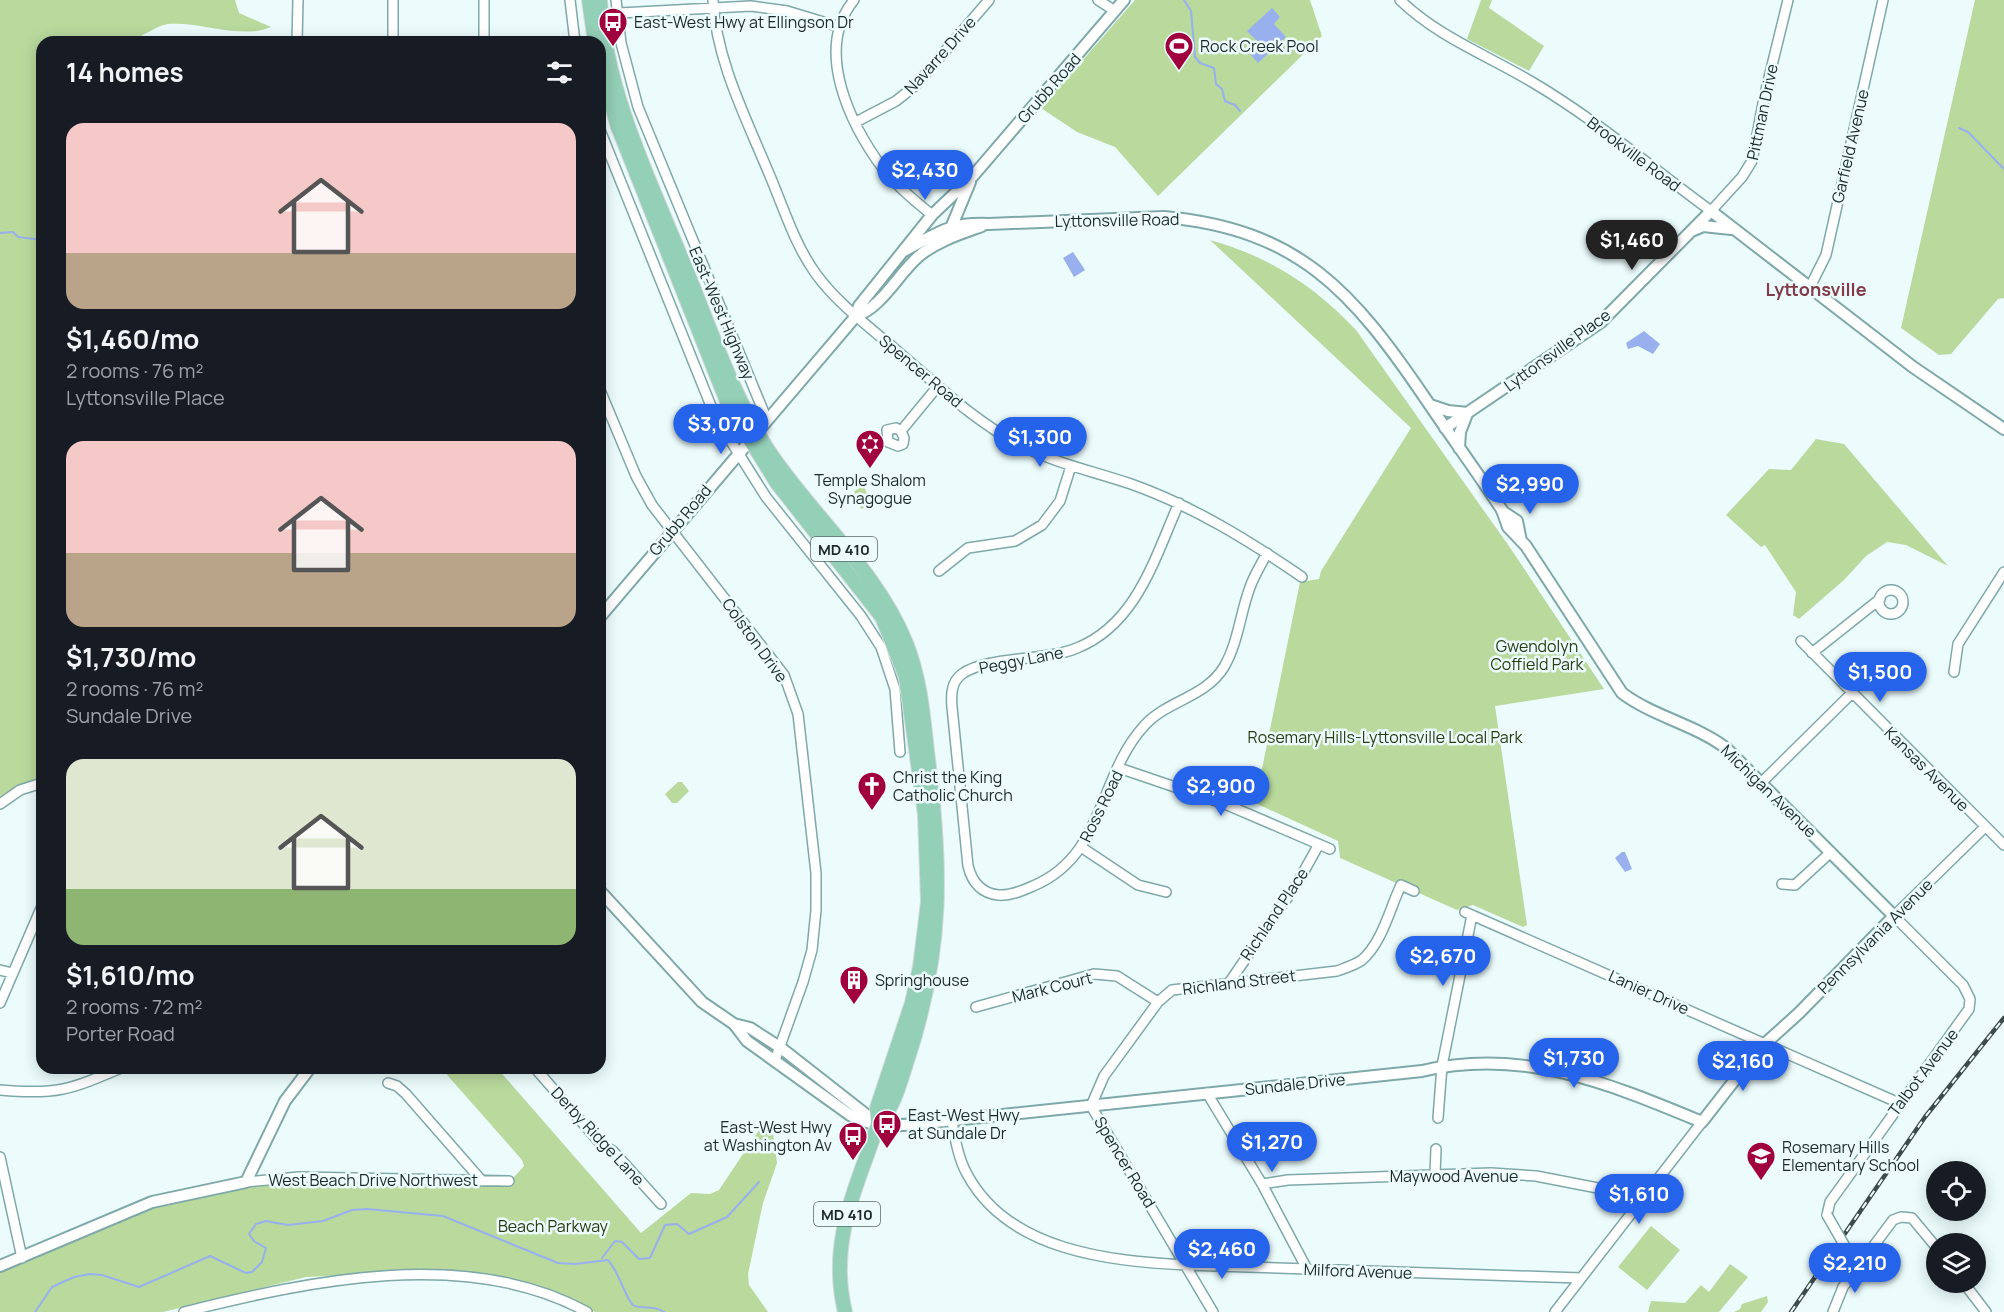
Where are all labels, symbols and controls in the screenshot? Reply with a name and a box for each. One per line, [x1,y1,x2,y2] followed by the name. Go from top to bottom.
[597,6,629,48] bus stop icon: East-West Hwy at Ellingson Dr
[634,11,854,33] place label: East-West Hwy at Ellingson Dr
[899,11,981,99] street label: Navarre Drive
[1163,30,1195,72] sports icon: Rock Creek Pool
[1200,35,1319,57] place label: Rock Creek Pool
[1012,48,1086,128] street label: Grubb Road
[66,54,184,90] text: 14 homes
[543,56,576,89] icon: filters
[1741,62,1783,162] street label: Pittman Drive
[1826,87,1874,205] street label: Garfield Avenue
[1583,111,1685,197] street label: Brookville Road
[876,150,974,201] pin: $2,430
[891,156,959,183] text: $2,430
[267,162,375,270] icon: home
[1055,208,1179,232] street label: Lyttonsville Road
[1583,220,1681,271] pin: $1,460
[1600,226,1664,253] text: $1,460
[684,243,760,383] street label: East-West Highway
[1766,277,1867,301] district label: Lyttonsville
[1499,304,1615,396] street label: Lyttonsville Place
[66,321,199,357] text: $1,460/mo
[875,330,967,412] street label: Spencer Road
[66,357,203,384] text: 2 rooms · 76 m²
[66,384,225,411] text: Lyttonsville Place
[672,404,770,455] pin: $3,070
[687,410,755,437] text: $3,070
[991,417,1089,468] pin: $1,300
[1008,423,1072,450] text: $1,300
[854,428,886,470] synagogue icon: Temple Shalom Synagogue
[1481,464,1579,515] pin: $2,990
[814,469,926,509] place label: Temple Shalom Synagogue
[1496,470,1564,497] text: $2,990
[267,480,375,588] icon: home
[644,480,716,560] street label: Grubb Road
[811,537,877,561] road number: MD 410
[717,594,793,686] street label: Colston Drive
[1490,635,1585,675] park label: Gwendolyn Coffield Park
[66,639,196,675] text: $1,730/mo
[977,641,1065,679] street label: Peggy Lane
[1831,652,1929,703] pin: $1,500
[1848,658,1912,685] text: $1,500
[66,675,203,702] text: 2 rooms · 76 m²
[66,702,192,729] text: Sundale Drive
[1880,722,1974,816] street label: Kansas Avenue
[1248,726,1523,748] park label: Rosemary Hills-Lyttonsville Local Park
[1716,740,1822,842] street label: Michigan Avenue
[893,766,1013,806] place label: Christ the King Catholic Church
[1074,766,1128,846] street label: Ross Road
[1172,766,1270,817] pin: $2,900
[856,770,888,812] church icon: Christ the King Catholic Church
[1186,772,1256,799] text: $2,900
[267,798,375,906] icon: home
[1235,863,1313,965] street label: Richland Place
[1813,874,1937,998] street label: Pennsylvania Avenue
[1394,936,1492,987] pin: $2,670
[1410,942,1476,969] text: $2,670
[66,957,195,993] text: $1,610/mo
[838,964,870,1006] building icon: Springhouse
[1181,964,1297,1000] street label: Richland Street
[1605,964,1693,1020] street label: Lanier Drive
[1010,966,1094,1008] street label: Mark Court
[875,969,969,991] place label: Springhouse
[66,993,202,1020] text: 2 rooms · 72 m²
[66,1020,175,1047] text: Porter Road
[1883,1024,1963,1120] street label: Talbot Avenue
[1525,1038,1623,1089] pin: $1,730
[1694,1041,1792,1092] pin: $2,160
[1543,1044,1605,1071] text: $1,730
[1712,1047,1774,1074] text: $2,160
[1244,1068,1346,1100] street label: Sundale Drive
[546,1082,650,1190] street label: Derby Ridge Lane
[908,1104,1020,1144] place label: East-West Hwy at Sundale Dr
[871,1108,903,1150] bus stop icon: East-West Hwy at Sundale Dr
[1089,1112,1161,1212] street label: Spencer Road
[704,1116,833,1156] place label: East-West Hwy at Washington Av
[837,1120,869,1162] bus stop icon: East-West Hwy at Washington Av
[1223,1122,1321,1173] pin: $1,270
[1241,1128,1303,1155] text: $1,270
[1782,1136,1920,1176] place label: Rosemary Hills Elementary School
[1745,1140,1777,1182] school or university icon: Rosemary Hills Elementary School
[1926,1161,1986,1293] map controls
[1926,1161,1986,1221] button: locate
[1390,1165,1518,1187] street label: Maywood Avenue
[268,1169,478,1191] street label: West Beach Drive Northwest
[1590,1174,1688,1225] pin: $1,610
[1609,1180,1669,1207] text: $1,610
[814,1202,880,1226] road number: MD 410
[498,1215,609,1237] park label: Beach Parkway
[1173,1229,1271,1280] pin: $2,460
[1926,1233,1986,1293] button: layers
[1188,1235,1256,1262] text: $2,460
[1806,1243,1904,1294] pin: $2,210
[1823,1249,1887,1276] text: $2,210
[1303,1258,1413,1284] street label: Milford Avenue

